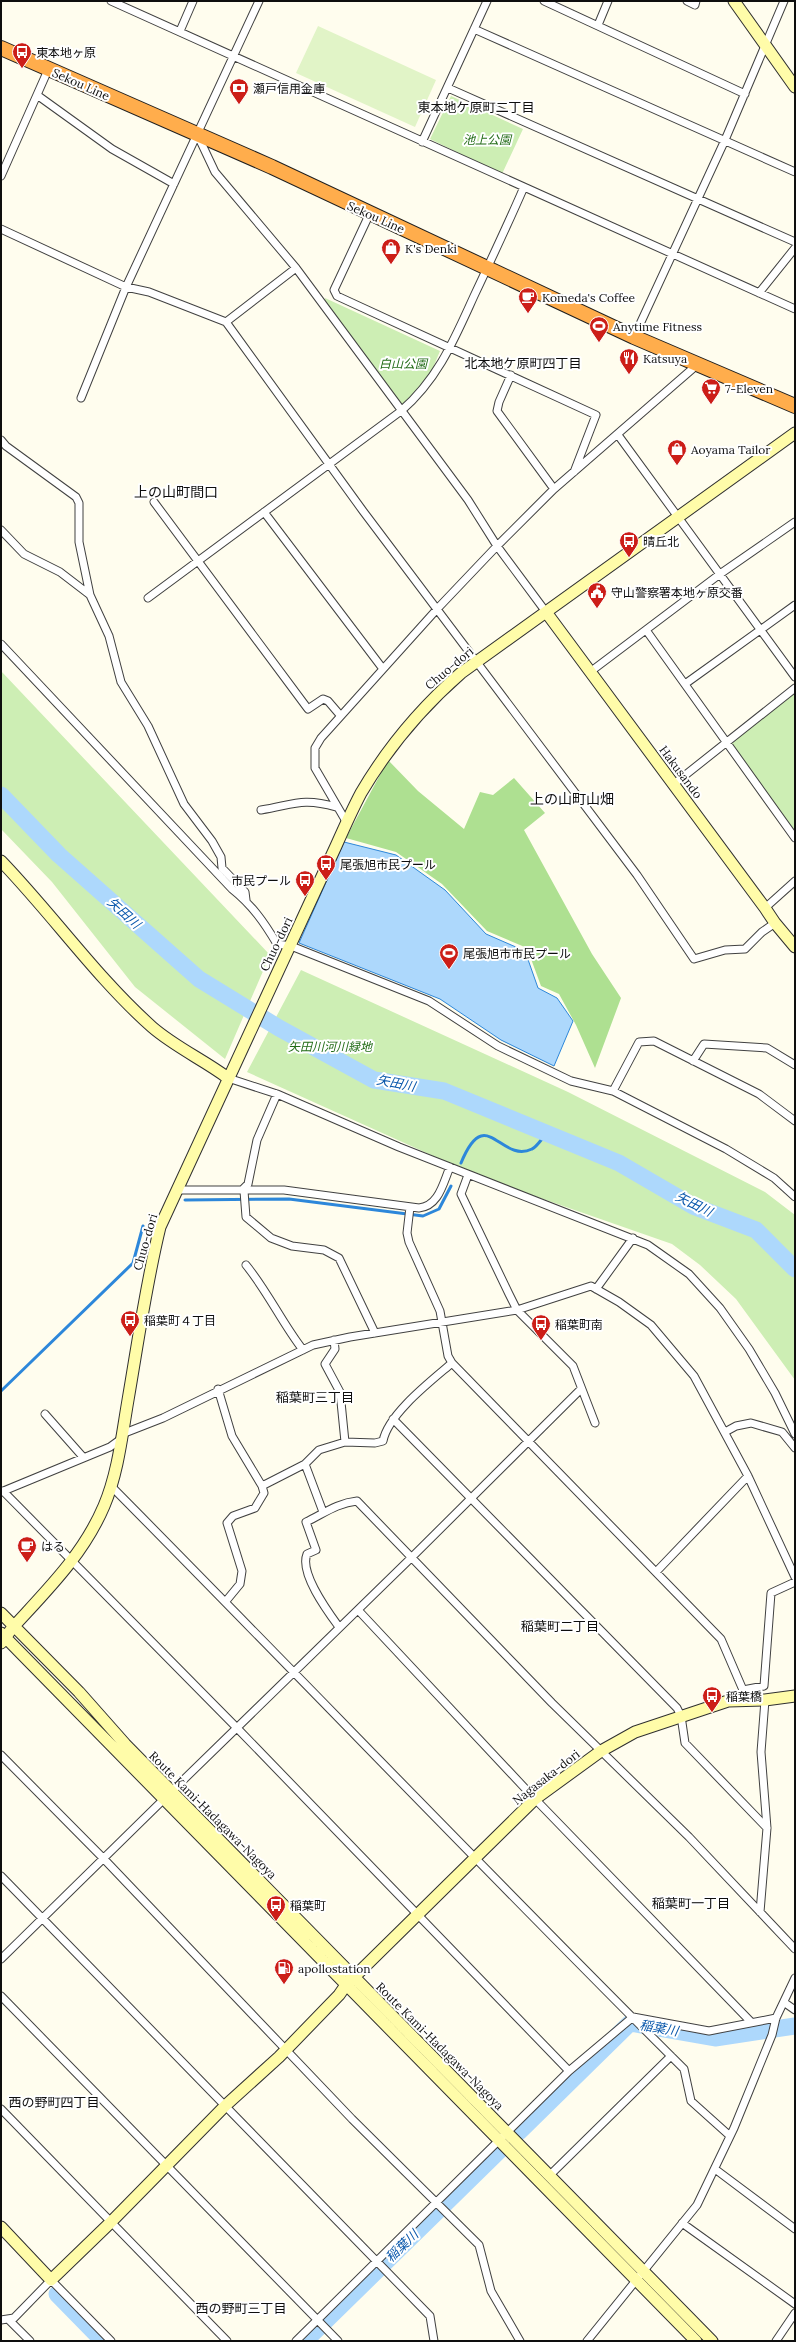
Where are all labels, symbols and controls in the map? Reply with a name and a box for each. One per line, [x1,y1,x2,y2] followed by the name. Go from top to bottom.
[11,41,33,69] bus stop icon: 東本地ヶ原
[36,45,96,60] place label: 東本地ヶ原
[50,65,112,103] street label: Sekou Line
[228,77,250,105] bank icon: 瀬戸信用金庫
[253,81,325,96] place label: 瀬戸信用金庫
[417,99,535,116] district label: 東本地ケ原町二丁目
[463,132,513,147] park label: 池上公園
[345,198,407,236] street label: Sekou Line
[380,237,402,265] shop icon: K's Denki
[405,241,457,256] place label: K's Denki
[517,286,539,314] cafe icon: Komeda's Coffee
[542,290,636,305] place label: Komeda's Coffee
[588,315,610,343] sports icon: Anytime Fitness
[612,319,703,334] place label: Anytime Fitness
[618,347,640,375] restaurant icon: Katsuya
[643,351,687,366] place label: Katsuya
[464,355,582,372] district label: 北本地ケ原町四丁目
[379,356,429,371] park label: 白山公園
[700,377,722,405] supermarket icon: 7-Eleven
[725,381,773,396] place label: 7-Eleven
[666,438,688,466] shop icon: Aoyama Tailor
[690,442,771,457] place label: Aoyama Tailor
[134,483,218,501] district label: 上の山町間口
[618,530,640,558] bus stop icon: 晴丘北
[643,534,679,549] place label: 晴丘北
[586,581,608,609] public building icon: 守山警察署本地ヶ原交番
[611,585,743,600] place label: 守山警察署本地ヶ原交番
[422,643,476,693] street label: Chuo-dori
[656,743,706,801] street label: Hakusando
[530,790,614,808] district label: 上の山町山畑
[315,853,337,881] bus stop icon: 尾張旭市民プール
[340,857,436,872] place label: 尾張旭市民プール
[294,869,316,897] bus stop icon: 市民プール
[231,873,291,888] place label: 市民プール
[104,894,146,934] water label: 矢田川
[256,914,296,974] street label: Chuo-dori
[438,942,460,970] sports icon: 尾張旭市市民プール
[463,946,571,961] place label: 尾張旭市市民プール
[288,1039,374,1054] park label: 矢田川河川緑地
[375,1071,419,1095] water label: 矢田川
[673,1188,717,1221] water label: 矢田川
[130,1212,160,1272] street label: Chuo-dori
[119,1309,141,1337] bus stop icon: 稲葉町４丁目
[144,1313,216,1328] place label: 稲葉町４丁目
[530,1313,552,1341] bus stop icon: 稲葉町南
[555,1317,603,1332] place label: 稲葉町南
[276,1389,354,1406] district label: 稲葉町三丁目
[16,1535,38,1563] cafe icon: はる
[41,1539,65,1554] place label: はる
[521,1618,599,1635] district label: 稲葉町二丁目
[701,1685,723,1713] bus stop icon: 稲葉橋
[726,1689,762,1704] place label: 稲葉橋
[509,1746,583,1808] street label: Nagasaka-dori
[146,1748,280,1882] street label: Route Kami-Hadagawa-Nagoya
[265,1894,287,1922] bus stop icon: 稲葉町
[652,1895,730,1912] district label: 稲葉町一丁目
[290,1898,326,1913] place label: 稲葉町
[273,1957,295,1985] fuel station icon: apollostation
[298,1961,371,1976] place label: apollostation
[373,1979,507,2113] street label: Route Kami-Hadagawa-Nagoya
[638,2016,682,2040] water label: 稲葉川
[8,2094,100,2111] district label: 西の野町四丁目
[382,2225,423,2266] water label: 稲葉川
[195,2300,287,2317] district label: 西の野町三丁目

